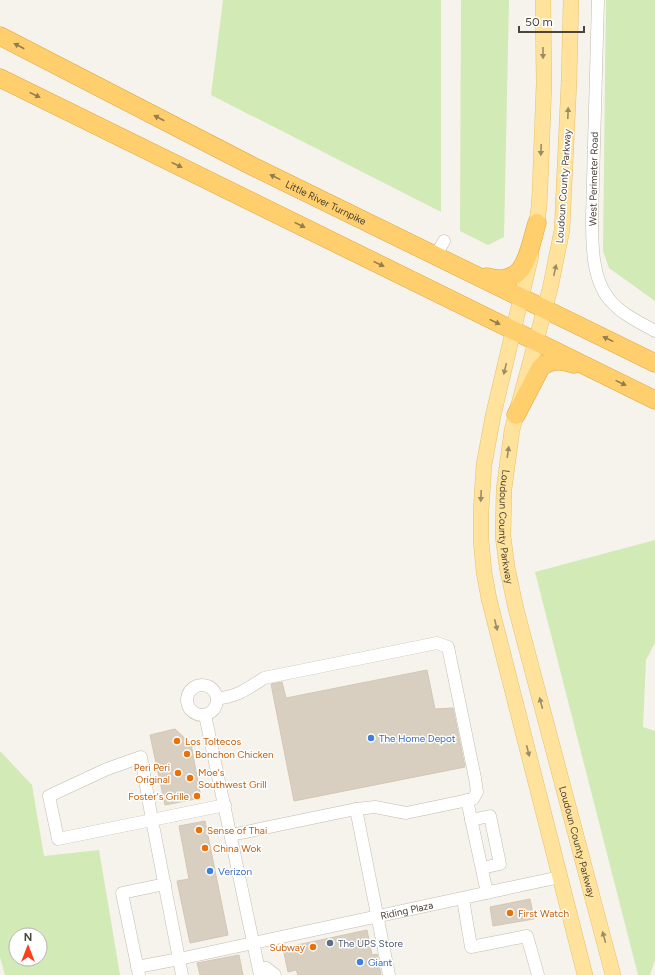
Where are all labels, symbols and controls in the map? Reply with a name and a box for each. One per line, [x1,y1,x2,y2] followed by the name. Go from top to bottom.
[519,8,584,34] scale bar
[525,15,553,29] text: 50 m
[14,43,25,50] one-way arrow
[540,47,546,60] one-way arrow
[29,92,41,99] one-way arrow
[565,106,571,119] one-way arrow
[153,115,165,122] one-way arrow
[553,128,574,244] street label: Loudoun County Parkway
[586,132,601,226] street label: West Perimeter Road
[538,144,545,156] one-way arrow
[171,162,183,168] one-way arrow
[269,174,281,180] one-way arrow
[283,177,369,228] street label: Little River Turnpike
[294,222,305,228] one-way arrow
[373,261,385,267] one-way arrow
[552,264,558,276] one-way arrow
[490,319,501,325] one-way arrow
[602,336,613,342] one-way arrow
[502,363,508,375] one-way arrow
[616,380,627,386] one-way arrow
[505,446,511,458] one-way arrow
[496,469,517,586] street label: Loudoun County Parkway
[478,490,484,503] one-way arrow
[493,618,499,631] one-way arrow
[538,697,544,710] one-way arrow
[379,732,456,745] place label: The Home Depot
[366,733,376,743] marker: The Home Depot
[185,735,241,748] place label: Los Toltecos
[172,736,182,746] marker: Los Toltecos
[525,745,531,757] one-way arrow
[195,748,274,761] place label: Bonchon Chicken
[182,749,192,759] marker: Bonchon Chicken
[134,761,170,786] place label: Peri Peri Original
[198,766,267,791] place label: Moe's Southwest Grill
[173,768,183,778] marker: Peri Peri Original
[185,773,195,783] marker: Moe's Southwest Grill
[556,785,598,900] street label: Loudoun County Parkway
[128,790,190,803] place label: Foster's Grille
[192,791,202,801] marker: Foster's Grille
[207,824,267,837] place label: Sense of Thai
[194,825,204,835] marker: Sense of Thai
[213,842,261,855] place label: China Wok
[200,843,210,853] marker: China Wok
[218,865,252,878] place label: Verizon
[205,866,215,876] marker: Verizon
[379,898,434,923] street label: Riding Plaza
[518,907,569,920] place label: First Watch
[505,908,515,918] marker: First Watch
[8,927,48,967] north arrow
[24,931,32,944] text: N
[600,931,606,943] one-way arrow
[338,937,404,950] place label: The UPS Store
[325,938,335,948] marker: The UPS Store
[270,941,306,954] place label: Subway
[308,942,318,952] marker: Subway
[368,956,393,969] place label: Giant
[355,957,365,967] marker: Giant

